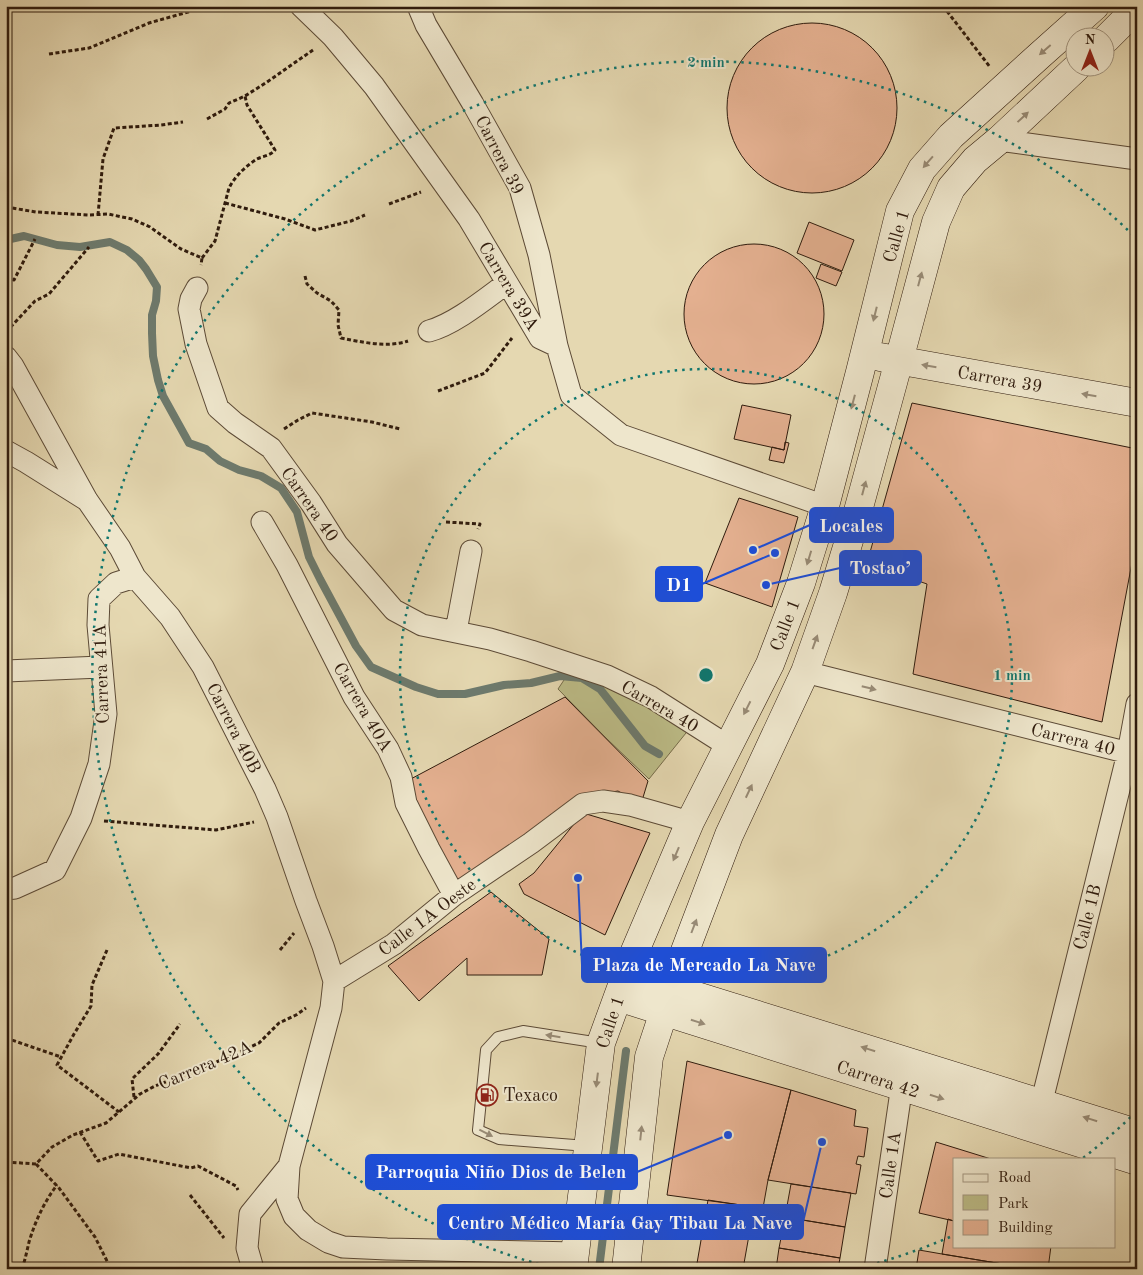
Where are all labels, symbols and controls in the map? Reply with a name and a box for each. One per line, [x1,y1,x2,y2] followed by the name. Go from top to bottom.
[1066,28,1116,78] north arrow
[1085,33,1096,47] text: N
[1040,44,1052,56] one-way arrow
[687,56,725,71] text: 2 min
[1016,111,1028,123] one-way arrow
[472,113,527,198] street label: Carrera 39
[922,156,934,168] one-way arrow
[881,208,913,265] street label: Calle 1
[475,239,542,334] street label: Carrera 39A
[917,272,925,287] one-way arrow
[870,307,878,322] one-way arrow
[921,361,937,369] one-way arrow
[956,364,1044,396] street label: Carrera 39
[1080,390,1096,398] one-way arrow
[848,394,856,409] one-way arrow
[277,464,341,545] street label: Carrera 40
[861,480,869,495] one-way arrow
[810,508,893,542] callout: Locales
[819,518,883,537] text: Locales
[804,551,812,566] one-way arrow
[840,551,921,585] callout: Tostao’
[849,560,911,579] text: Tostao’
[656,567,702,601] callout: D1
[666,577,692,596] text: D1
[768,597,804,654] street label: Calle 1
[91,623,113,724] street label: Carrera 41A
[812,635,819,650] one-way arrow
[329,660,395,755] street label: Carrera 40A
[697,666,715,684] centre of rings
[993,669,1031,684] text: 1 min
[618,678,701,736] street label: Carrera 40
[203,680,264,776] street label: Carrera 40B
[861,685,876,693] one-way arrow
[743,701,751,715] one-way arrow
[1029,721,1117,759] street label: Carrera 40
[746,784,754,798] one-way arrow
[672,847,680,862] one-way arrow
[376,876,480,960] street label: Calle 1A Oeste
[1071,883,1105,952] street label: Calle 1B
[690,918,698,933] one-way arrow
[582,948,826,982] callout: Plaza de Mercado La Nave
[592,957,816,976] text: Plaza de Mercado La Nave
[594,994,628,1051] street label: Calle 1
[691,1018,706,1026] one-way arrow
[545,1031,561,1039] one-way arrow
[156,1038,255,1094] street label: Carrera 42A
[861,1045,876,1053] one-way arrow
[834,1058,921,1102] street label: Carrera 42
[593,1072,601,1088] one-way arrow
[475,1083,499,1107] fuel station icon: Texaco
[503,1087,558,1105] place label: Texaco
[929,1094,944,1102] one-way arrow
[1083,1114,1098,1122] one-way arrow
[637,1125,645,1141] one-way arrow
[479,1129,493,1137] one-way arrow
[877,1130,905,1200] street label: Calle 1A
[366,1155,637,1189] callout: Parroquia Niño Dios de Belen
[953,1158,1116,1248] legend
[376,1164,626,1183] text: Parroquia Niño Dios de Belen
[998,1171,1032,1186] text: Road
[998,1197,1029,1212] text: Park
[438,1205,803,1239] callout: Centro Médico María Gay Tibau La Nave
[448,1215,792,1234] text: Centro Médico María Gay Tibau La Nave
[998,1221,1053,1236] text: Building

